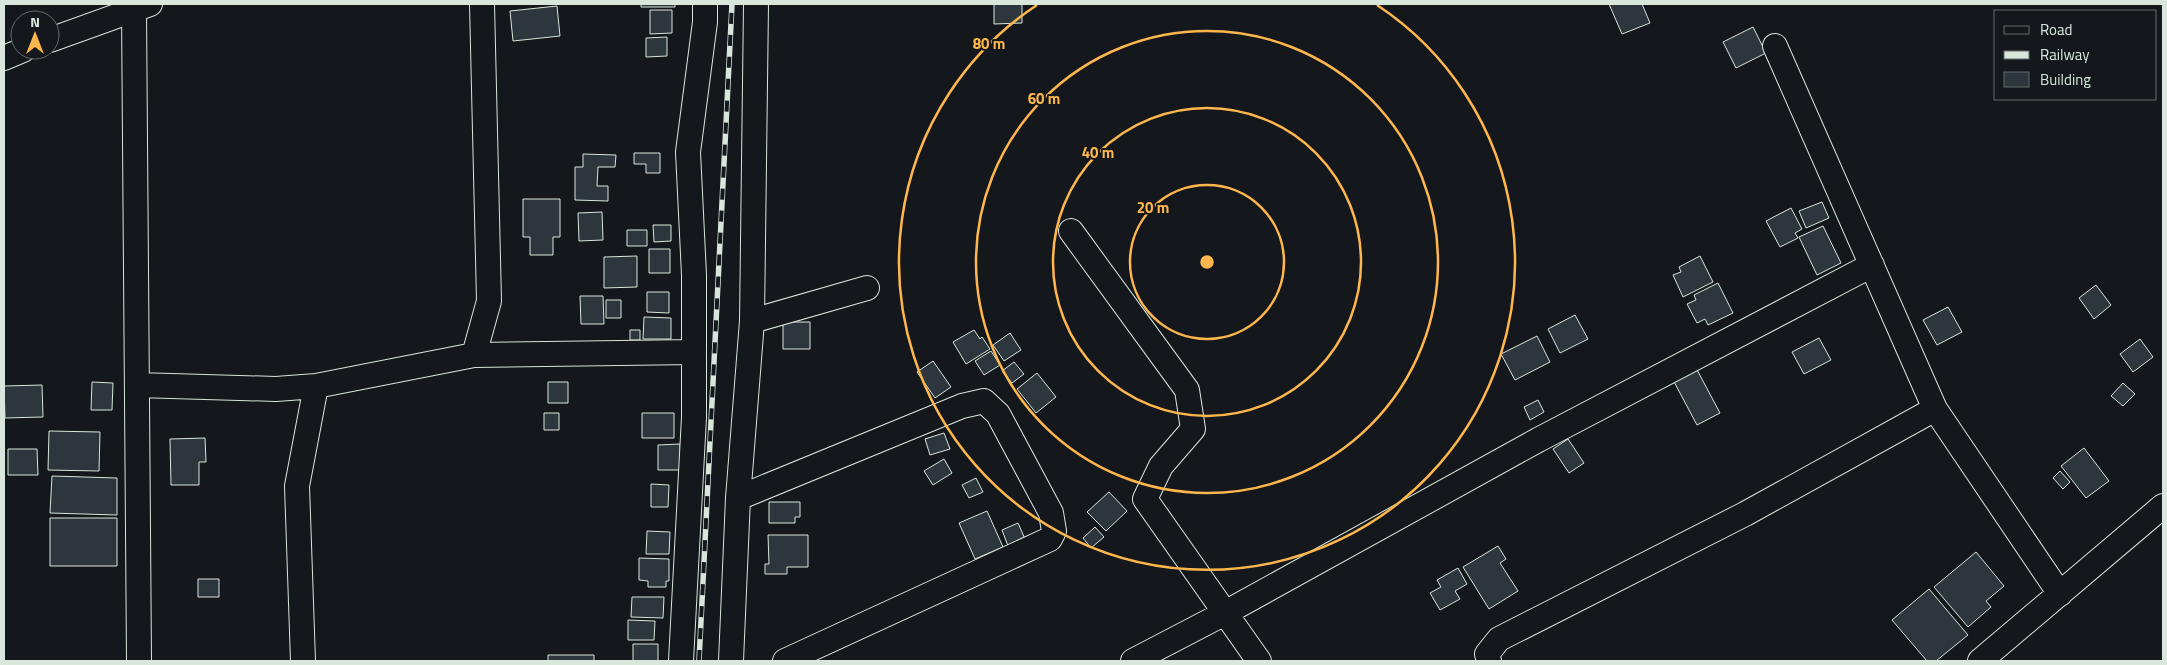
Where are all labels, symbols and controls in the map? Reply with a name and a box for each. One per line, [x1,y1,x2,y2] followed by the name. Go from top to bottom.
[10,10,60,60] north arrow
[1994,10,2157,100] legend
[30,11,40,32] text: N
[2040,18,2072,41] text: Road
[973,32,1005,55] text: 80 m
[2040,43,2090,66] text: Railway
[2040,68,2091,91] text: Building
[1028,87,1060,110] text: 60 m
[1082,141,1114,164] text: 40 m
[1137,196,1169,219] text: 20 m
[1198,253,1216,271] centre of rings

